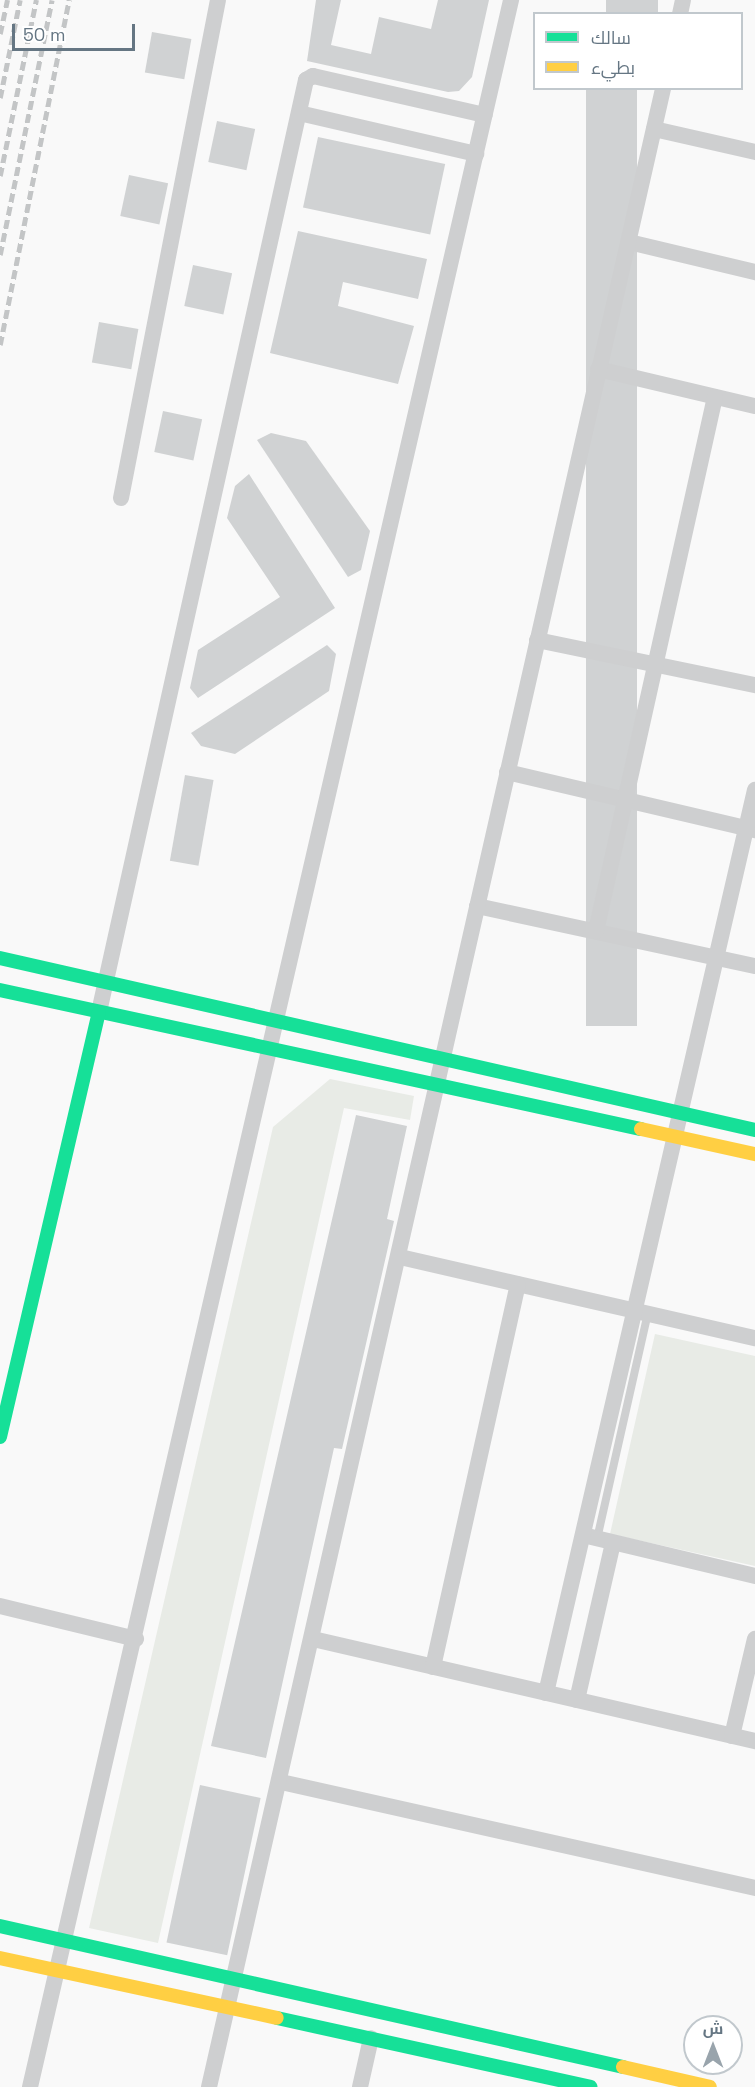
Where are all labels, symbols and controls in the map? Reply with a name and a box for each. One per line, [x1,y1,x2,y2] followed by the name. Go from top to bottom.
[15,12,138,50] scale bar
[533,12,743,90] legend
[23,23,65,46] text: 50 m
[591,26,631,49] text: سالك
[591,56,635,79] text: بطيء
[683,2015,743,2075] north arrow
[703,2018,723,2039] text: ش

